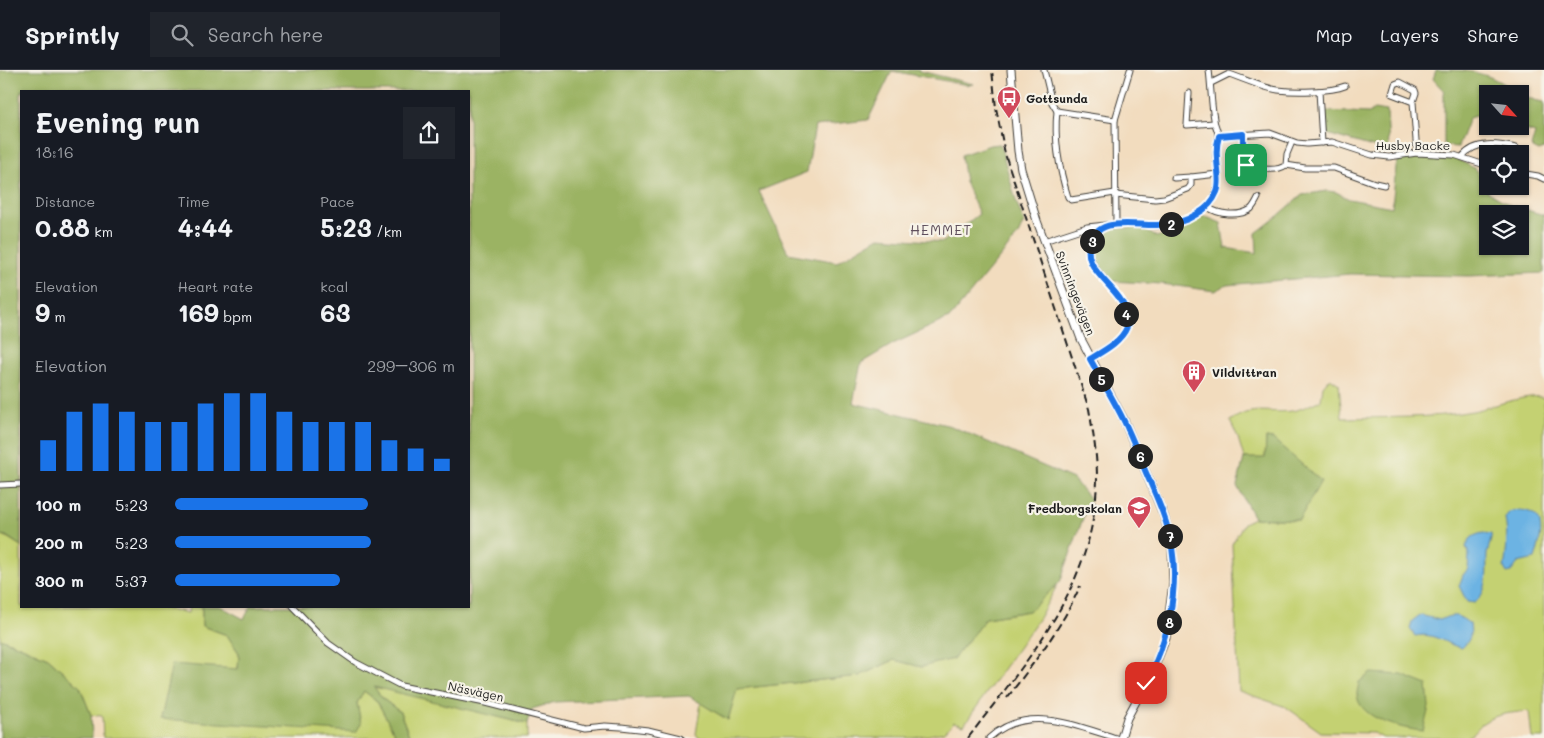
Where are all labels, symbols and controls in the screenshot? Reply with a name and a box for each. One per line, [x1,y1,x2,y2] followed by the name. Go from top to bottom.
[150,12,500,57] search box
[25,19,120,50] text: Sprintly
[168,21,196,49] icon: search
[208,22,323,47] text: Search here
[1316,23,1352,47] text: Map
[1380,23,1439,47] text: Layers
[1467,23,1519,47] text: Share
[996,85,1022,119] bus stop icon: Gottsunda
[1479,85,1529,135] north arrow
[1479,85,1529,255] map controls
[1026,90,1088,106] place label: Gottsunda
[35,104,200,140] text: Evening run
[403,107,455,159] button: share
[1376,137,1450,153] street label: Husby Backe
[35,141,74,162] text: 18:16
[1225,144,1267,186] pin
[1479,145,1529,195] button: locate
[1232,151,1260,179] icon: arrive
[35,192,95,211] text: Distance
[178,192,210,211] text: Time
[320,192,355,211] text: Pace
[1479,205,1529,255] button: layers
[35,211,90,243] text: 0.88
[178,211,233,243] text: 4:44
[320,211,372,243] text: 5:23
[1158,212,1184,236] pin: 2
[1168,215,1175,234] text: 2
[910,220,972,239] district label: HEMMET
[90,222,113,241] text: km
[372,222,402,241] text: /km
[1080,228,1104,254] pin: 3
[1088,232,1097,251] text: 3
[1053,249,1099,337] street label: Svinningevägen
[35,277,98,296] text: Elevation
[178,277,253,296] text: Heart rate
[320,277,348,296] text: kcal
[35,296,50,328] text: 9
[178,296,219,328] text: 169
[320,296,350,328] text: 63
[1114,302,1138,326] pin: 4
[1122,305,1131,324] text: 4
[50,307,66,326] text: m
[219,307,252,326] text: bpm
[35,355,107,376] text: Elevation
[367,355,455,376] text: 299–306 m
[1181,359,1207,393] building icon: Vildvittran
[1212,364,1277,380] place label: Vildvittran
[1088,366,1114,392] pin: 5
[1097,370,1106,389] text: 5
[1128,444,1152,468] pin: 6
[1136,447,1145,466] text: 6
[35,494,81,515] text: 100 m
[115,494,148,515] text: 5:23
[1126,495,1152,529] school or university icon: Fredborgskolan
[1028,500,1122,516] place label: Fredborgskolan
[1158,524,1182,548] pin: 7
[1167,527,1174,546] text: 7
[35,532,83,553] text: 200 m
[115,532,148,553] text: 5:23
[35,570,84,591] text: 300 m
[115,570,148,591] text: 5:37
[1156,610,1182,634] pin: 8
[1165,613,1174,632] text: 8
[1125,662,1167,704] pin
[1132,669,1160,697] icon: check
[447,677,505,705] street label: Näsvägen

